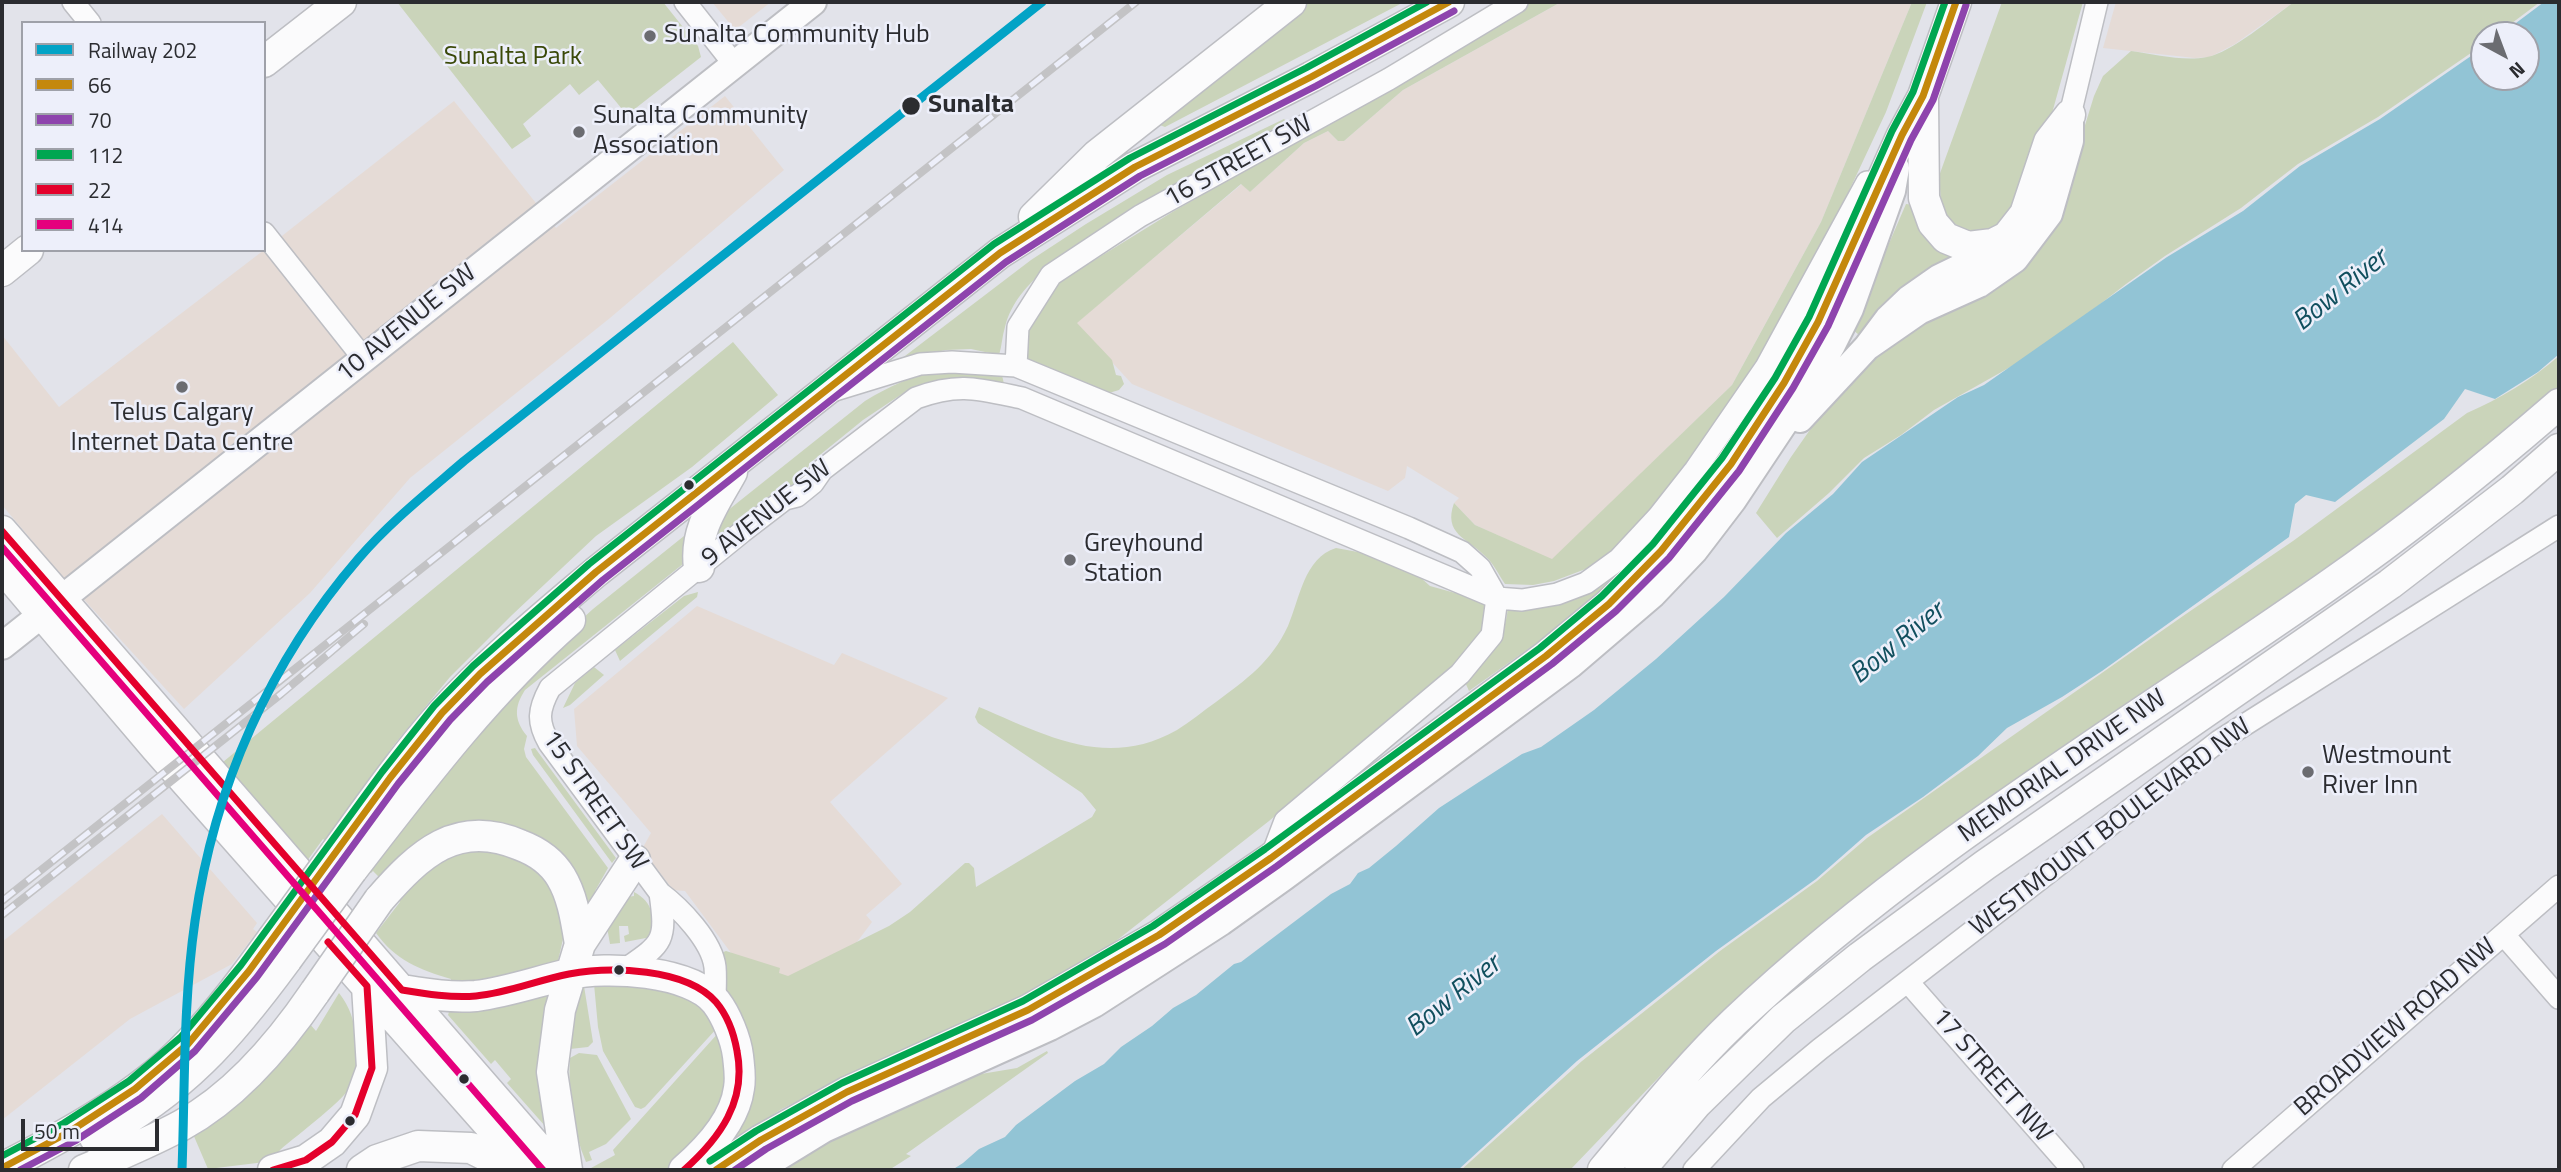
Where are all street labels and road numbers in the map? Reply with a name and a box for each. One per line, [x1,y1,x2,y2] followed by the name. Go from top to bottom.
[1160,109,1318,215] street label: 16 STREET SW
[331,258,483,390] street label: 10 AVENUE SW
[696,454,838,574] street label: 9 AVENUE SW
[1953,684,2173,850] street label: MEMORIAL DRIVE NW
[1964,712,2258,944] street label: WESTMOUNT BOULEVARD NW
[534,725,654,877] street label: 15 STREET SW
[2289,932,2503,1124] street label: BROADVIEW ROAD NW
[1924,1003,2058,1149] street label: 17 STREET NW

